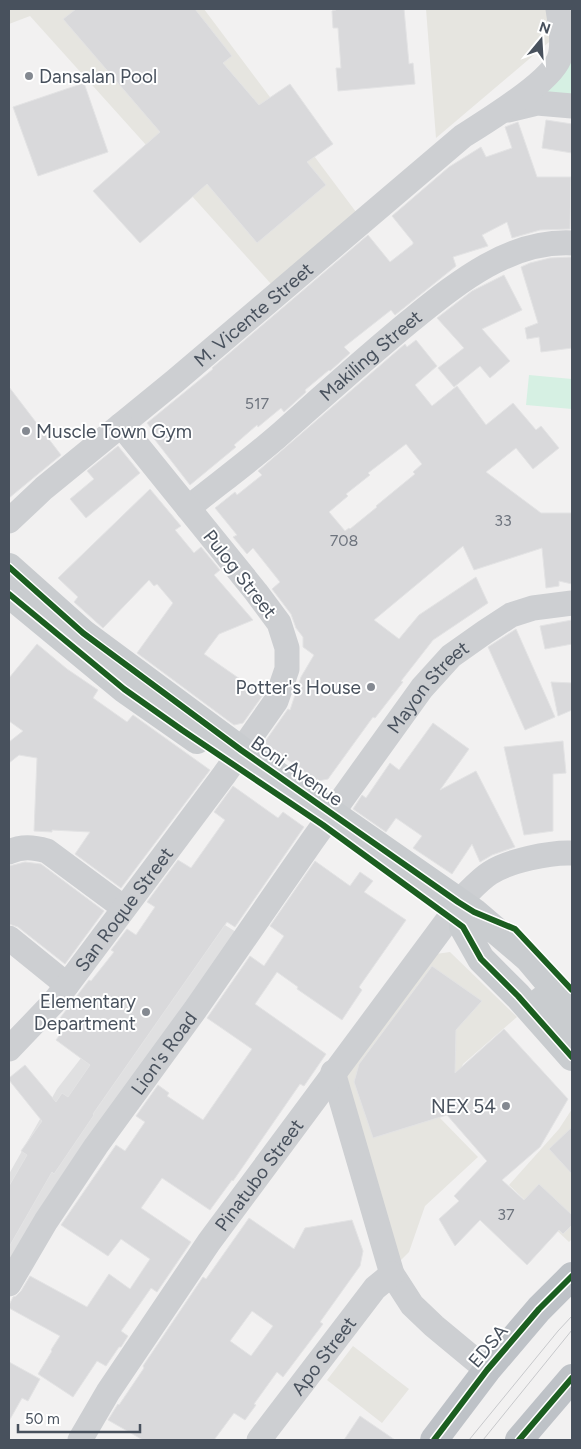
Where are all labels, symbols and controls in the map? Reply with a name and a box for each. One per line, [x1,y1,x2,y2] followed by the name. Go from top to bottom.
[516,15,566,65] north arrow
[537,18,553,38] text: N
[39,65,157,88] place label: Dansalan Pool
[23,70,35,82] marker: Dansalan Pool
[189,257,317,371] street label: M. Vicente Street
[314,305,426,406] street label: Makiling Street
[245,394,270,413] house number: 517
[36,420,192,443] place label: Muscle Town Gym
[20,425,32,437] marker: Muscle Town Gym
[494,511,512,530] house number: 33
[198,525,282,623] street label: Pulog Street
[330,531,358,550] house number: 708
[382,636,473,738] street label: Mayon Street
[236,676,361,699] place label: Potter's House
[365,681,377,693] marker: Potter's House
[247,731,347,811] street label: Boni Avenue
[70,843,178,976] street label: San Roque Street
[34,990,136,1035] place label: Elementary Department
[140,1006,152,1018] marker: Elementary Department
[126,1007,201,1099] street label: Lion's Road
[431,1095,496,1118] place label: NEX 54
[500,1100,512,1112] marker: NEX 54
[210,1114,308,1235] street label: Pinatubo Street
[497,1205,515,1224] house number: 37
[286,1312,361,1400] street label: Apo Street
[463,1320,513,1372] street label: EDSA
[18,1402,140,1434] scale bar
[25,1410,60,1428] text: 50 m

